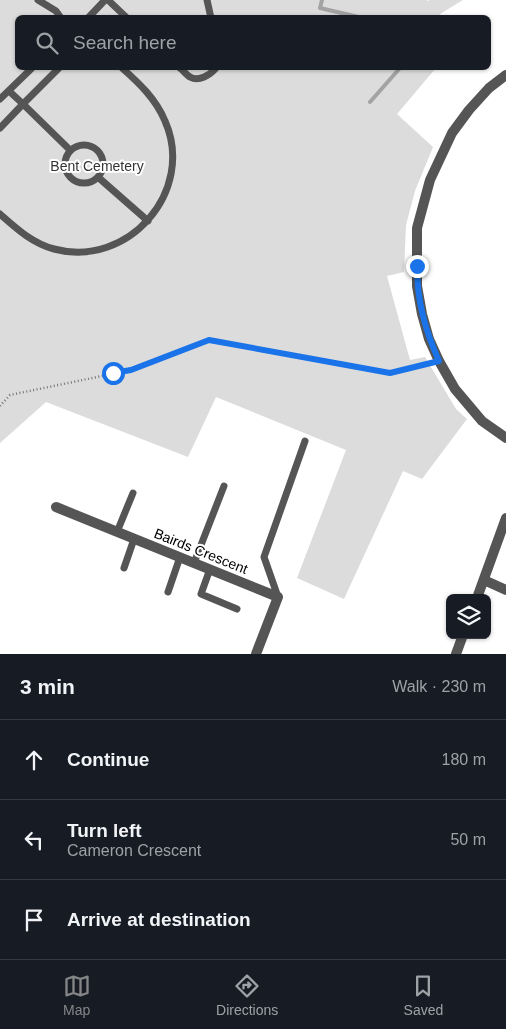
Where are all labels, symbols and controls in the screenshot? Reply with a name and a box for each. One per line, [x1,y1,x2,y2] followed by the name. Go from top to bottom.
[15,15,491,70] search box
[33,29,61,57] icon: search
[73,32,177,53] text: Search here
[50,158,144,174] park label: Bent Cemetery
[406,255,429,278] route end
[102,362,125,385] route start
[152,525,250,577] street label: Bairds Crescent
[446,594,491,639] map controls
[446,594,491,639] button: layers
[20,675,75,698] text: 3 min
[392,678,486,695] text: Walk · 230 m
[20,746,48,774] icon: ahead
[67,749,149,770] text: Continue
[442,751,486,768] text: 180 m
[67,820,142,841] text: Turn left
[20,826,48,854] icon: left
[450,831,486,848] text: 50 m
[67,842,201,859] text: Cameron Crescent
[20,906,48,934] icon: arrive
[67,909,251,930] text: Arrive at destination
[63,972,91,1018] tab: Map
[216,972,278,1018] tab: Directions
[404,972,443,1018] tab: Saved

